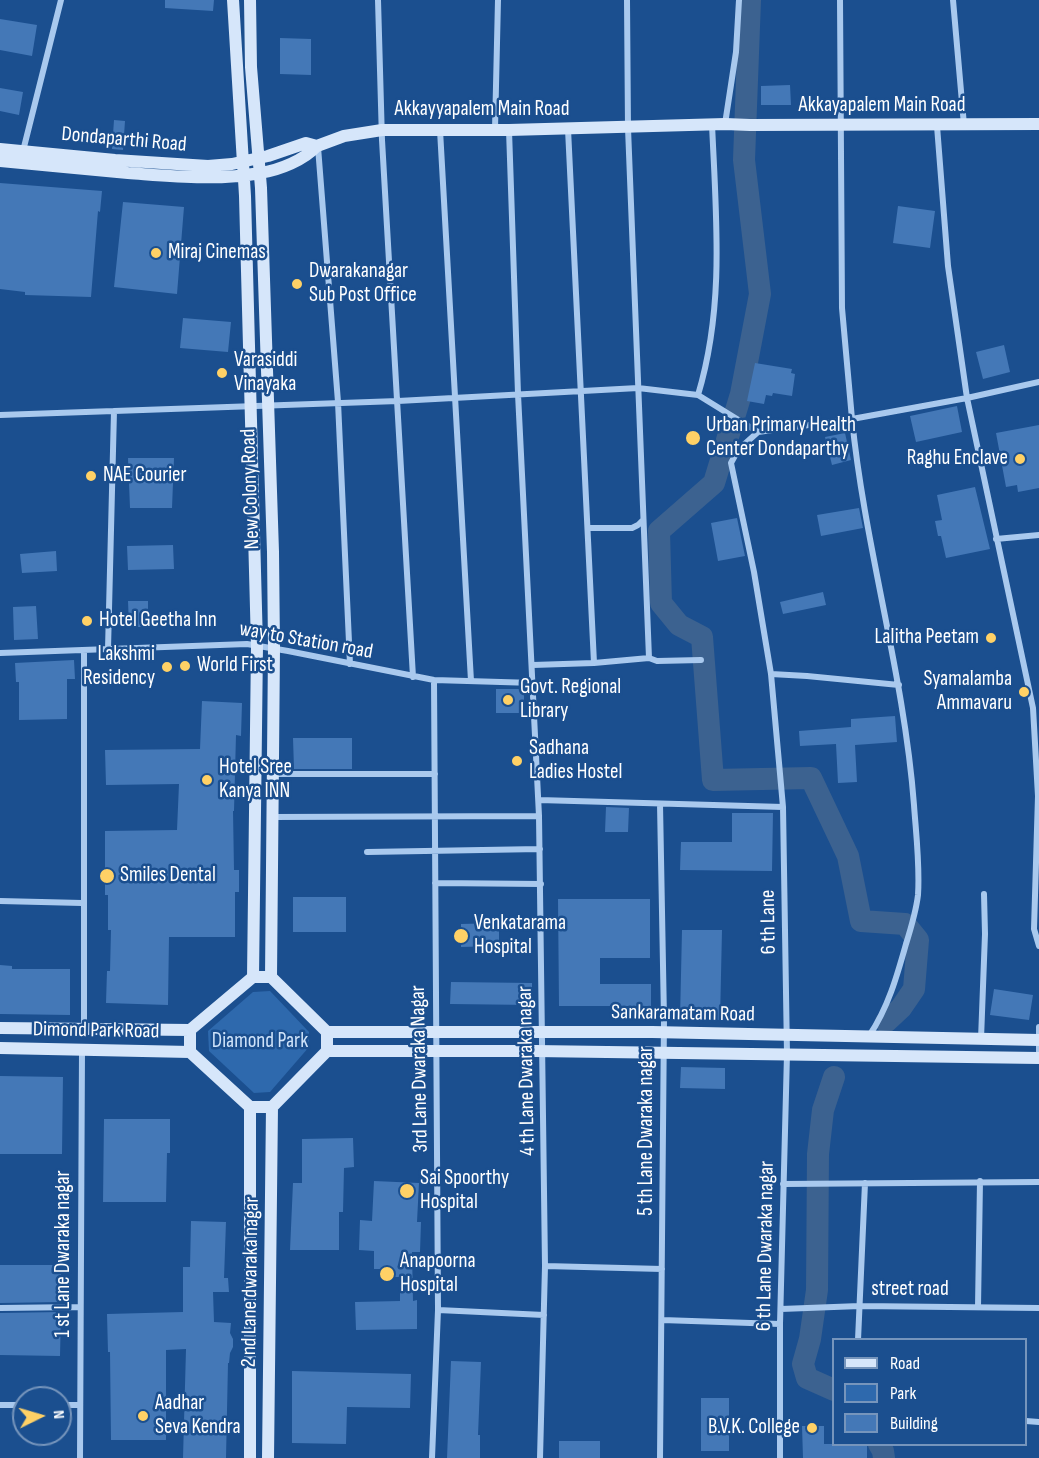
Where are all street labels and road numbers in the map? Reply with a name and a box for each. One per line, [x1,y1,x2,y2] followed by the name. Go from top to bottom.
[799,93,965,119] street label: Akkayapalem Main Road
[395,97,569,123] street label: Akkayyapalem Main Road
[60,122,188,158] street label: Dondaparthi Road
[236,428,266,550] street label: New Colony Road
[237,617,375,665] street label: way to Station road
[756,890,782,954] street label: 6 th Lane
[406,985,434,1153] street label: 3rd Lane Dwaraka Nagar
[513,986,541,1156] street label: 4 th Lane Dwaraka nagar
[611,1000,755,1028] street label: Sankaramatam Road
[33,1017,159,1045] street label: Dimond Park Road
[634,1046,660,1216] street label: 5 th Lane Dwaraka nagar
[752,1161,780,1331] street label: 6 th Lane Dwaraka nagar
[51,1170,77,1338] street label: 1 st Lane Dwaraka nagar
[237,1197,265,1367] street label: 2 nd Lane dwaraka nagar
[871,1277,949,1303] street label: street road

